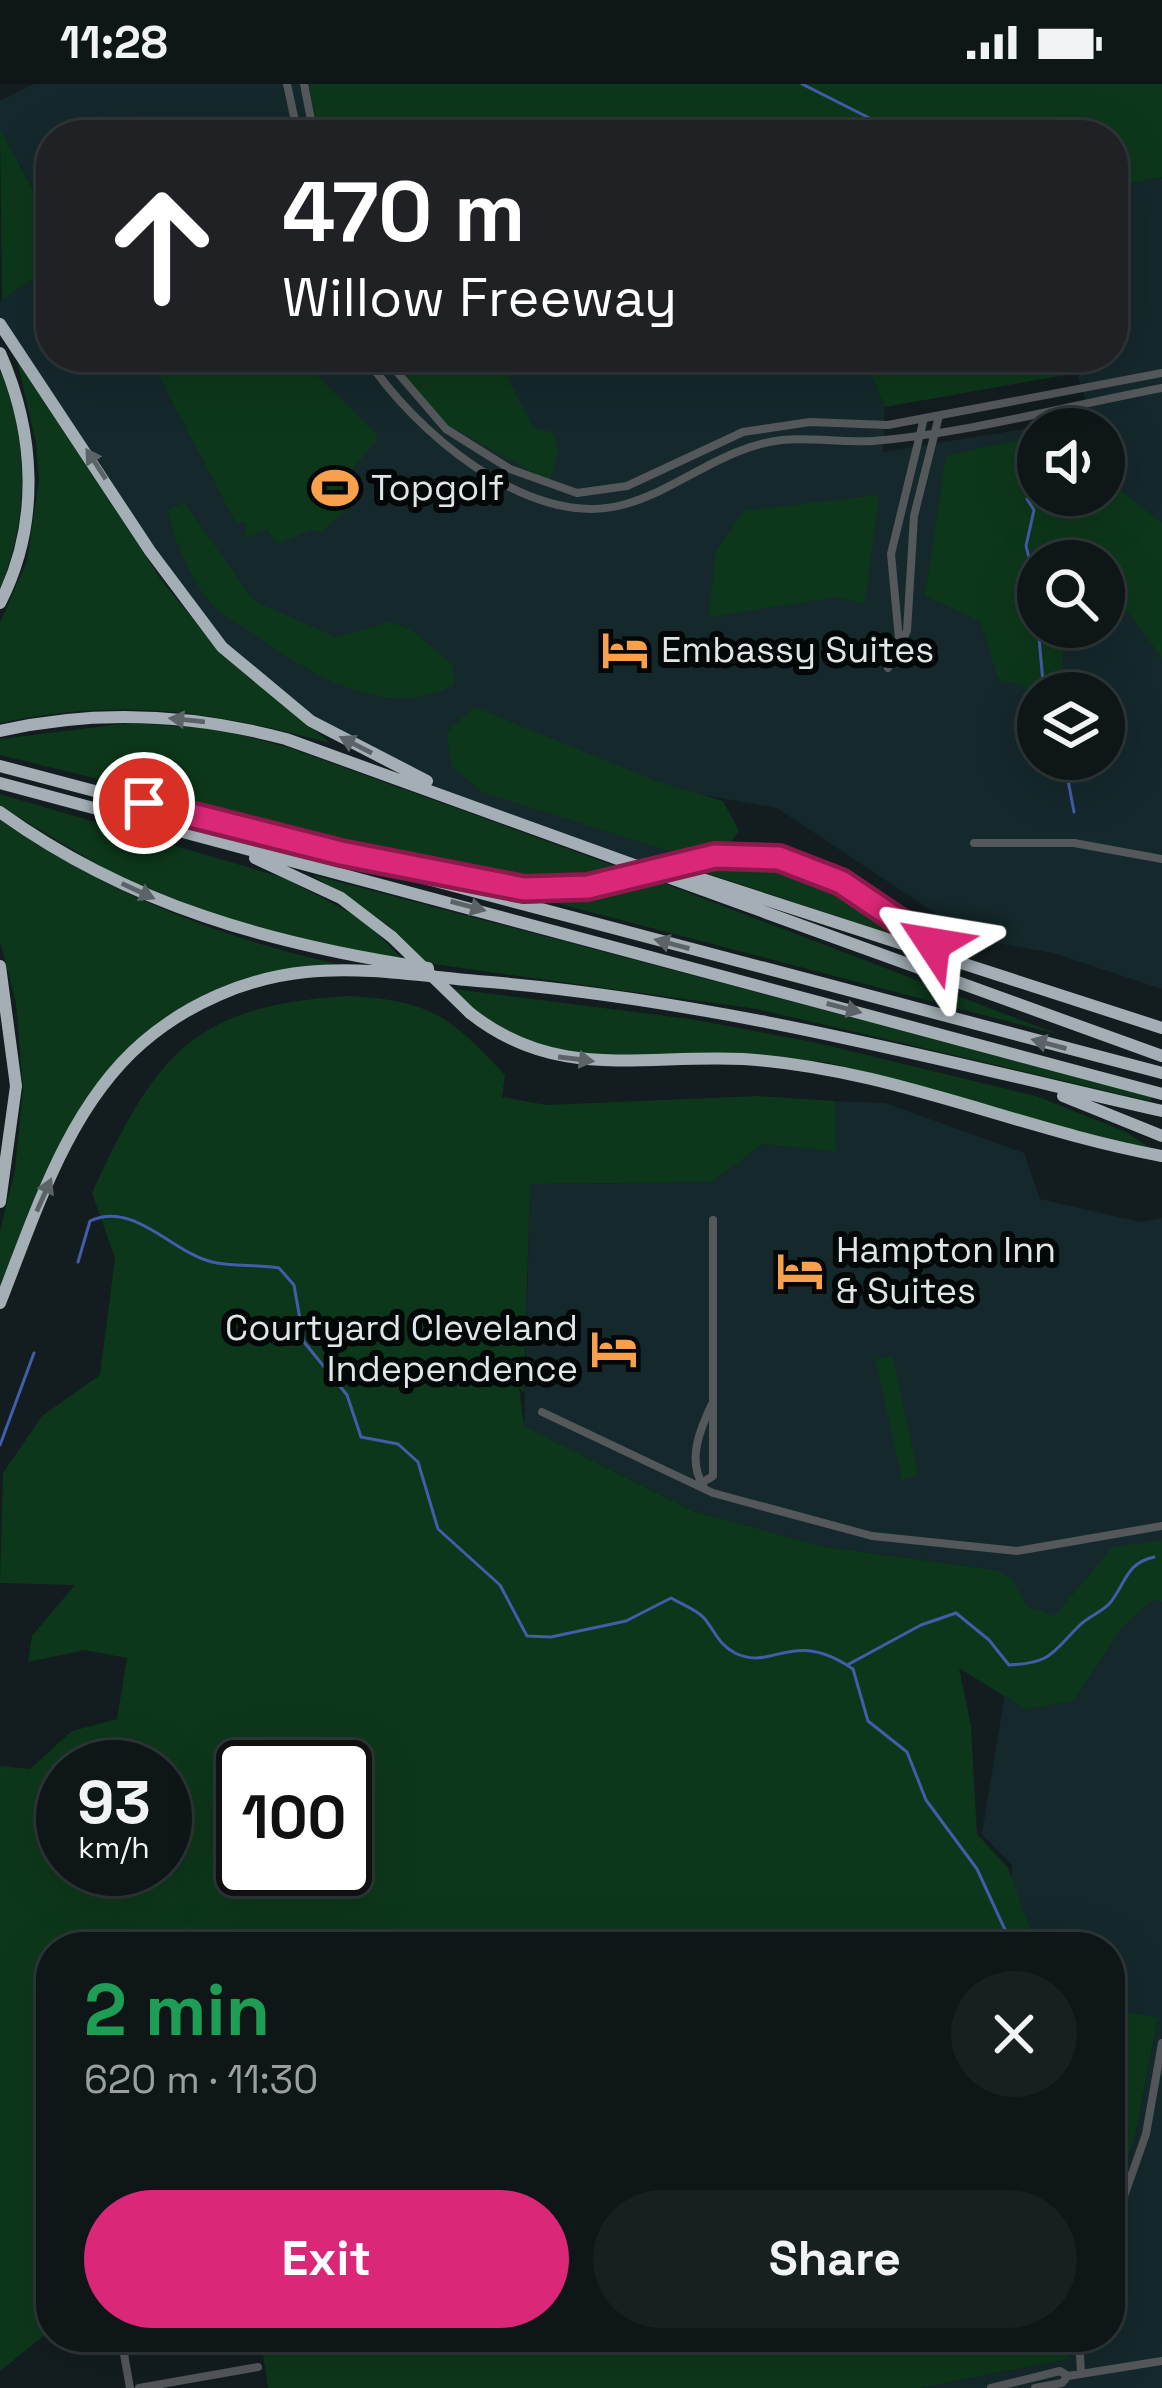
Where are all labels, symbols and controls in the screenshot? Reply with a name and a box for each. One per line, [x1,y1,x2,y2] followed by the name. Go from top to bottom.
[60,14,168,71] text: 11:28
[282,158,526,266] text: 470 m
[84,168,240,324] icon: ahead
[282,263,677,332] text: Willow Freeway
[1017,408,1125,780] map controls
[1017,408,1125,516] button: sound
[85,447,107,480] one-way arrow
[310,463,360,513] sports icon: Topgolf
[371,465,504,511] place label: Topgolf
[1017,540,1125,648] button: search
[600,625,650,675] hotel icon: Embassy Suites
[661,627,934,673] place label: Embassy Suites
[1017,672,1125,780] button: layers
[168,710,205,729] one-way arrow
[339,735,374,755] one-way arrow
[93,752,195,854] pin
[111,770,177,836] icon: arrive
[870,881,996,1007] position arrow
[121,882,156,902] one-way arrow
[450,897,487,916] one-way arrow
[653,934,690,953] one-way arrow
[826,999,863,1018] one-way arrow
[1030,1034,1067,1053] one-way arrow
[557,1050,595,1069] one-way arrow
[35,1177,55,1212] one-way arrow
[836,1227,1056,1314] place label: Hampton Inn & Suites
[775,1246,825,1296] hotel icon: Hampton Inn & Suites
[225,1305,578,1392] place label: Courtyard Cleveland Independence
[589,1324,639,1374] hotel icon: Courtyard Cleveland Independence
[216,1740,372,1896] speed limit sign: 100
[77,1764,151,1841] text: 93
[78,1828,150,1867] text: km/h
[84,1964,270,2056] text: 2 min
[951,1971,1077,2097] button: close
[84,2055,318,2104] text: 620 m · 11:30
[84,2190,569,2328] button: Exit
[593,2190,1077,2328] button: Share

